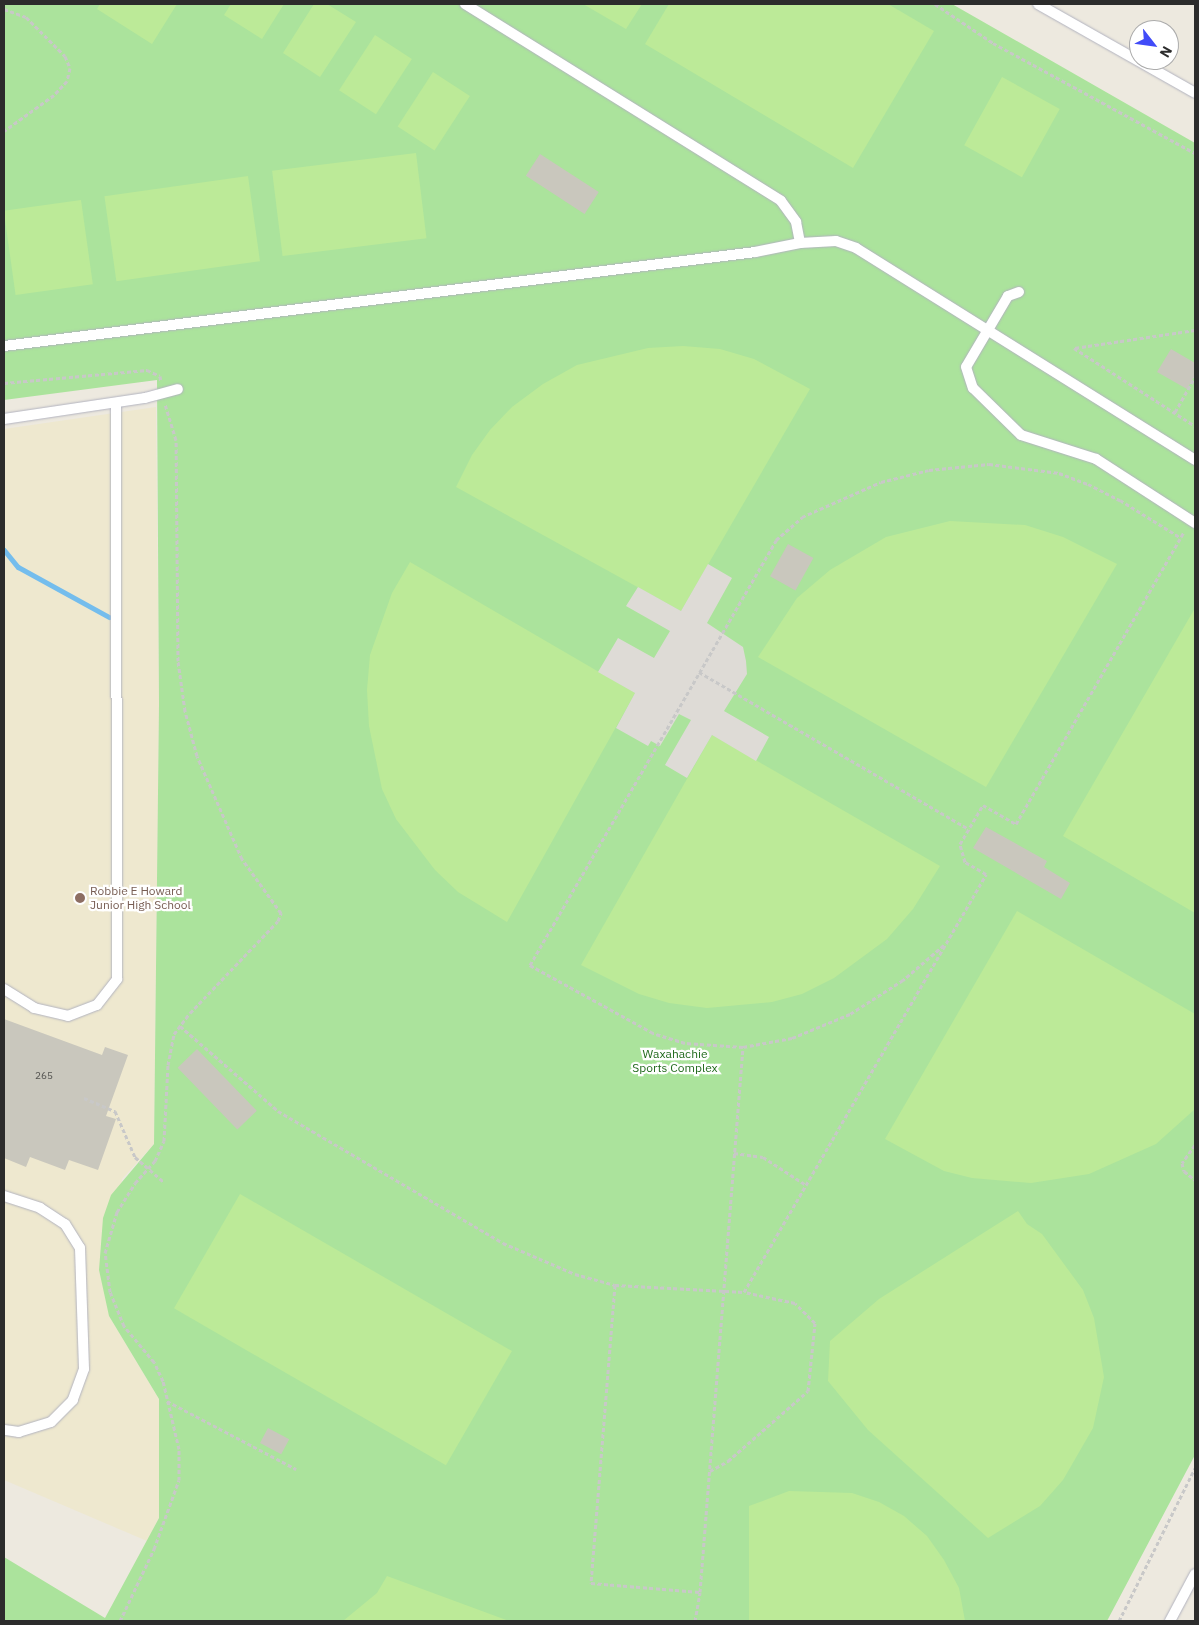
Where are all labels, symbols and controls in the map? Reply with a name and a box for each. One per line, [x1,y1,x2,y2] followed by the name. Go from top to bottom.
[1129,20,1179,70] north arrow
[1156,43,1176,61] text: N
[90,884,191,912] place label: Robbie E Howard Junior High School
[74,892,86,904] marker: Robbie E Howard Junior High School
[632,1047,718,1075] park label: Waxahachie Sports Complex
[35,1070,53,1082] house number: 265

